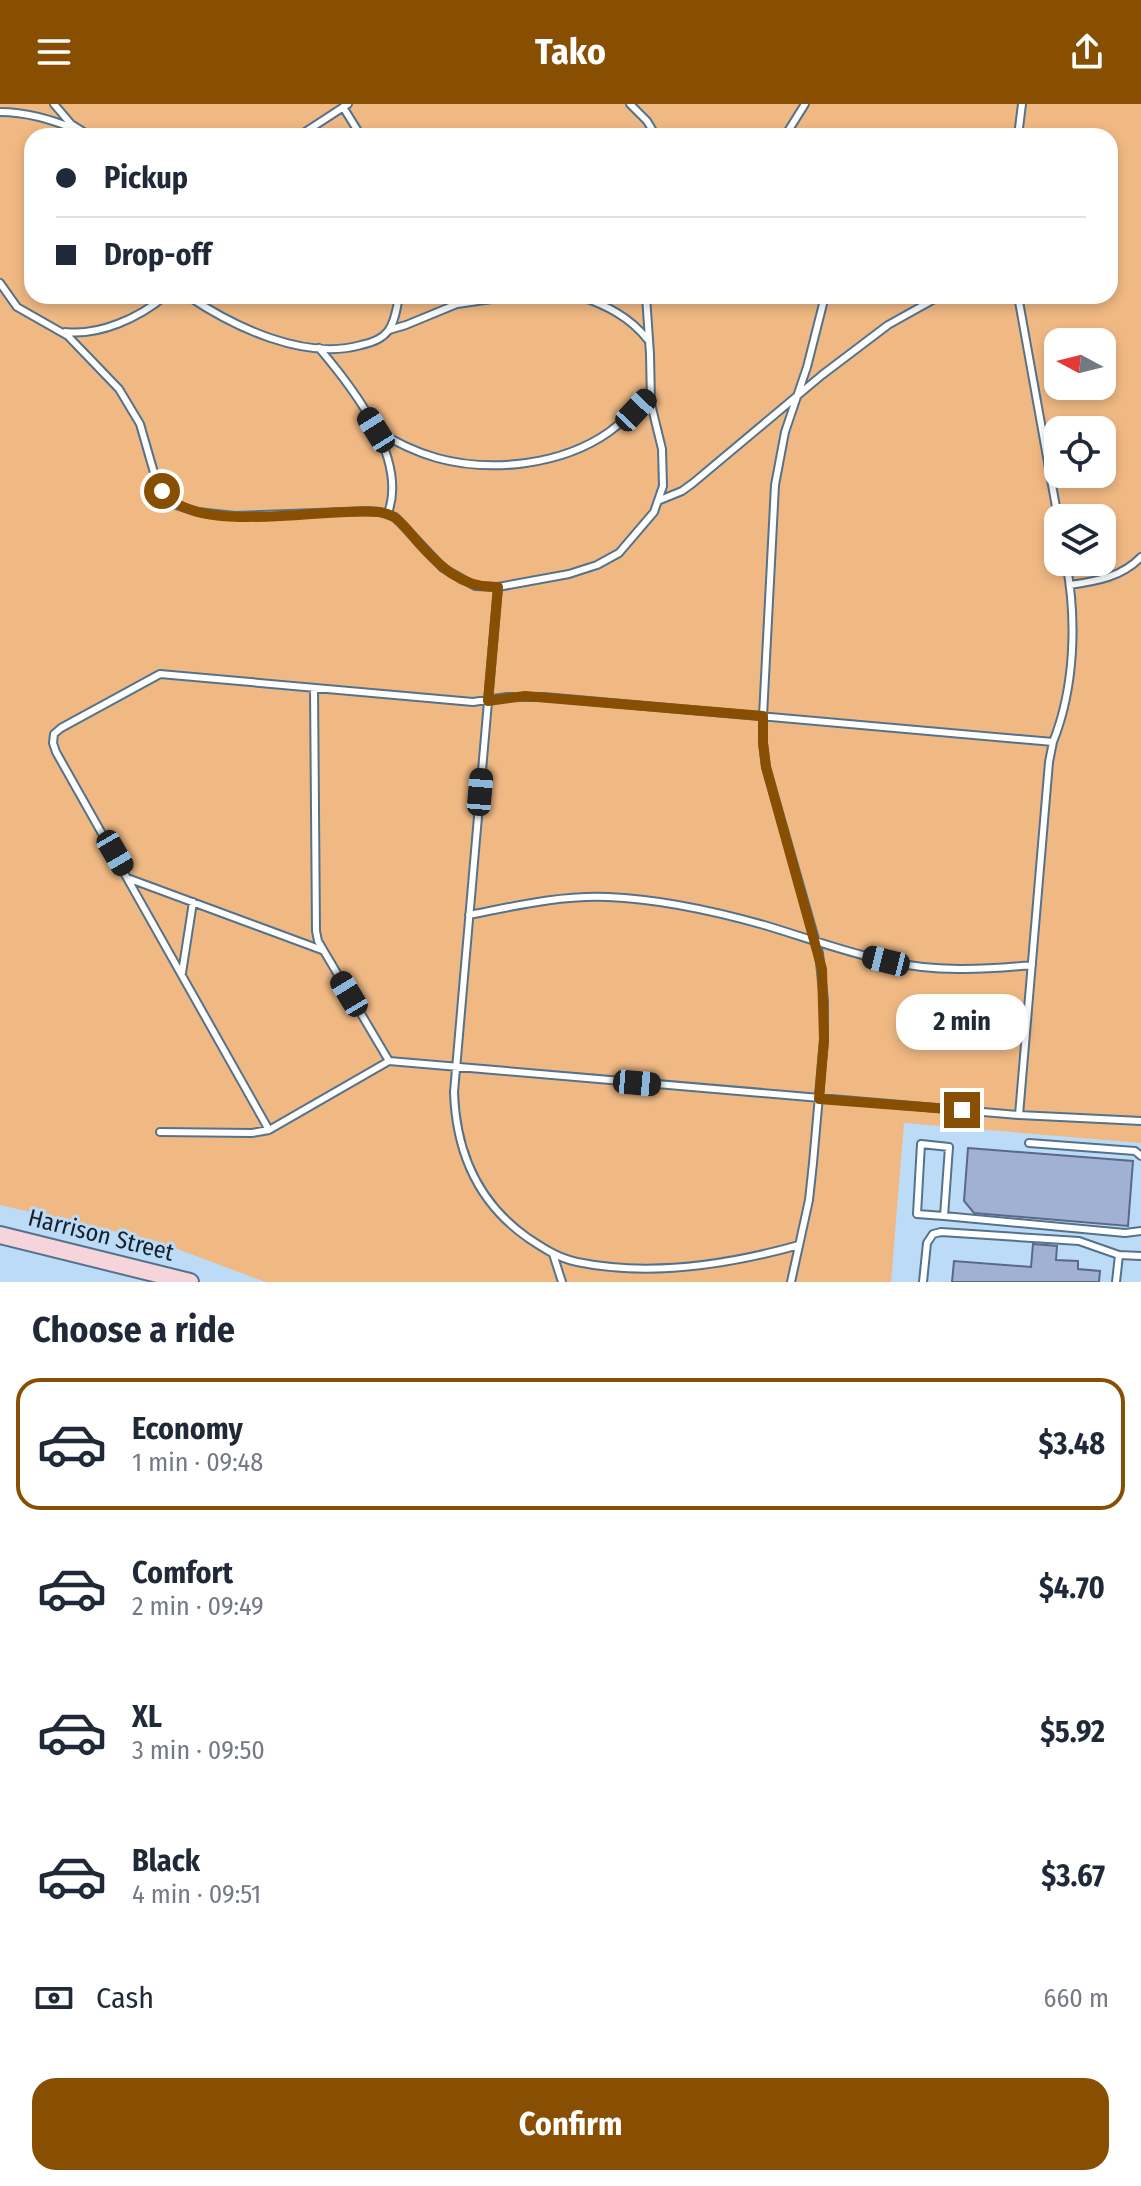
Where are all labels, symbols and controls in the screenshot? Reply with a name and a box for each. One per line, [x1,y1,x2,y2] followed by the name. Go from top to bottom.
[32,30,76,74] icon: menu
[535,30,606,74] text: Tako
[1065,30,1109,74] icon: share
[104,160,188,196] text: Pickup
[104,237,211,273] text: Drop-off
[1044,328,1116,400] north arrow
[1044,328,1116,576] map controls
[611,384,661,436] car
[353,403,399,457] car
[1044,416,1116,488] button: locate
[144,473,180,509] route start
[1044,504,1116,576] button: layers
[466,767,494,817] car
[93,826,137,880] car
[860,944,912,978] car
[326,967,372,1021] car
[896,994,1028,1050] callout: 2 min
[933,1006,991,1037] text: 2 min
[612,1069,662,1097] car
[944,1092,980,1128] route end
[25,1203,177,1267] street label: Harrison Street
[32,1308,235,1352] text: Choose a ride
[36,1408,108,1480] icon: car
[132,1411,243,1447] text: Economy
[1038,1426,1105,1462] text: $3.48
[132,1447,263,1478] text: 1 min · 09:48
[36,1552,108,1624] icon: car
[132,1555,233,1591] text: Comfort
[1039,1570,1105,1606] text: $4.70
[132,1591,264,1622] text: 2 min · 09:49
[36,1696,108,1768] icon: car
[132,1699,162,1735] text: XL
[1040,1714,1105,1750] text: $5.92
[132,1735,265,1766] text: 3 min · 09:50
[36,1840,108,1912] icon: car
[132,1843,200,1879] text: Black
[1041,1858,1105,1894] text: $3.67
[132,1879,261,1910] text: 4 min · 09:51
[32,1976,76,2020] icon: cash
[96,1980,154,2016] text: Cash
[1044,1983,1109,2014] text: 660 m
[32,2078,1109,2170] button: Confirm

